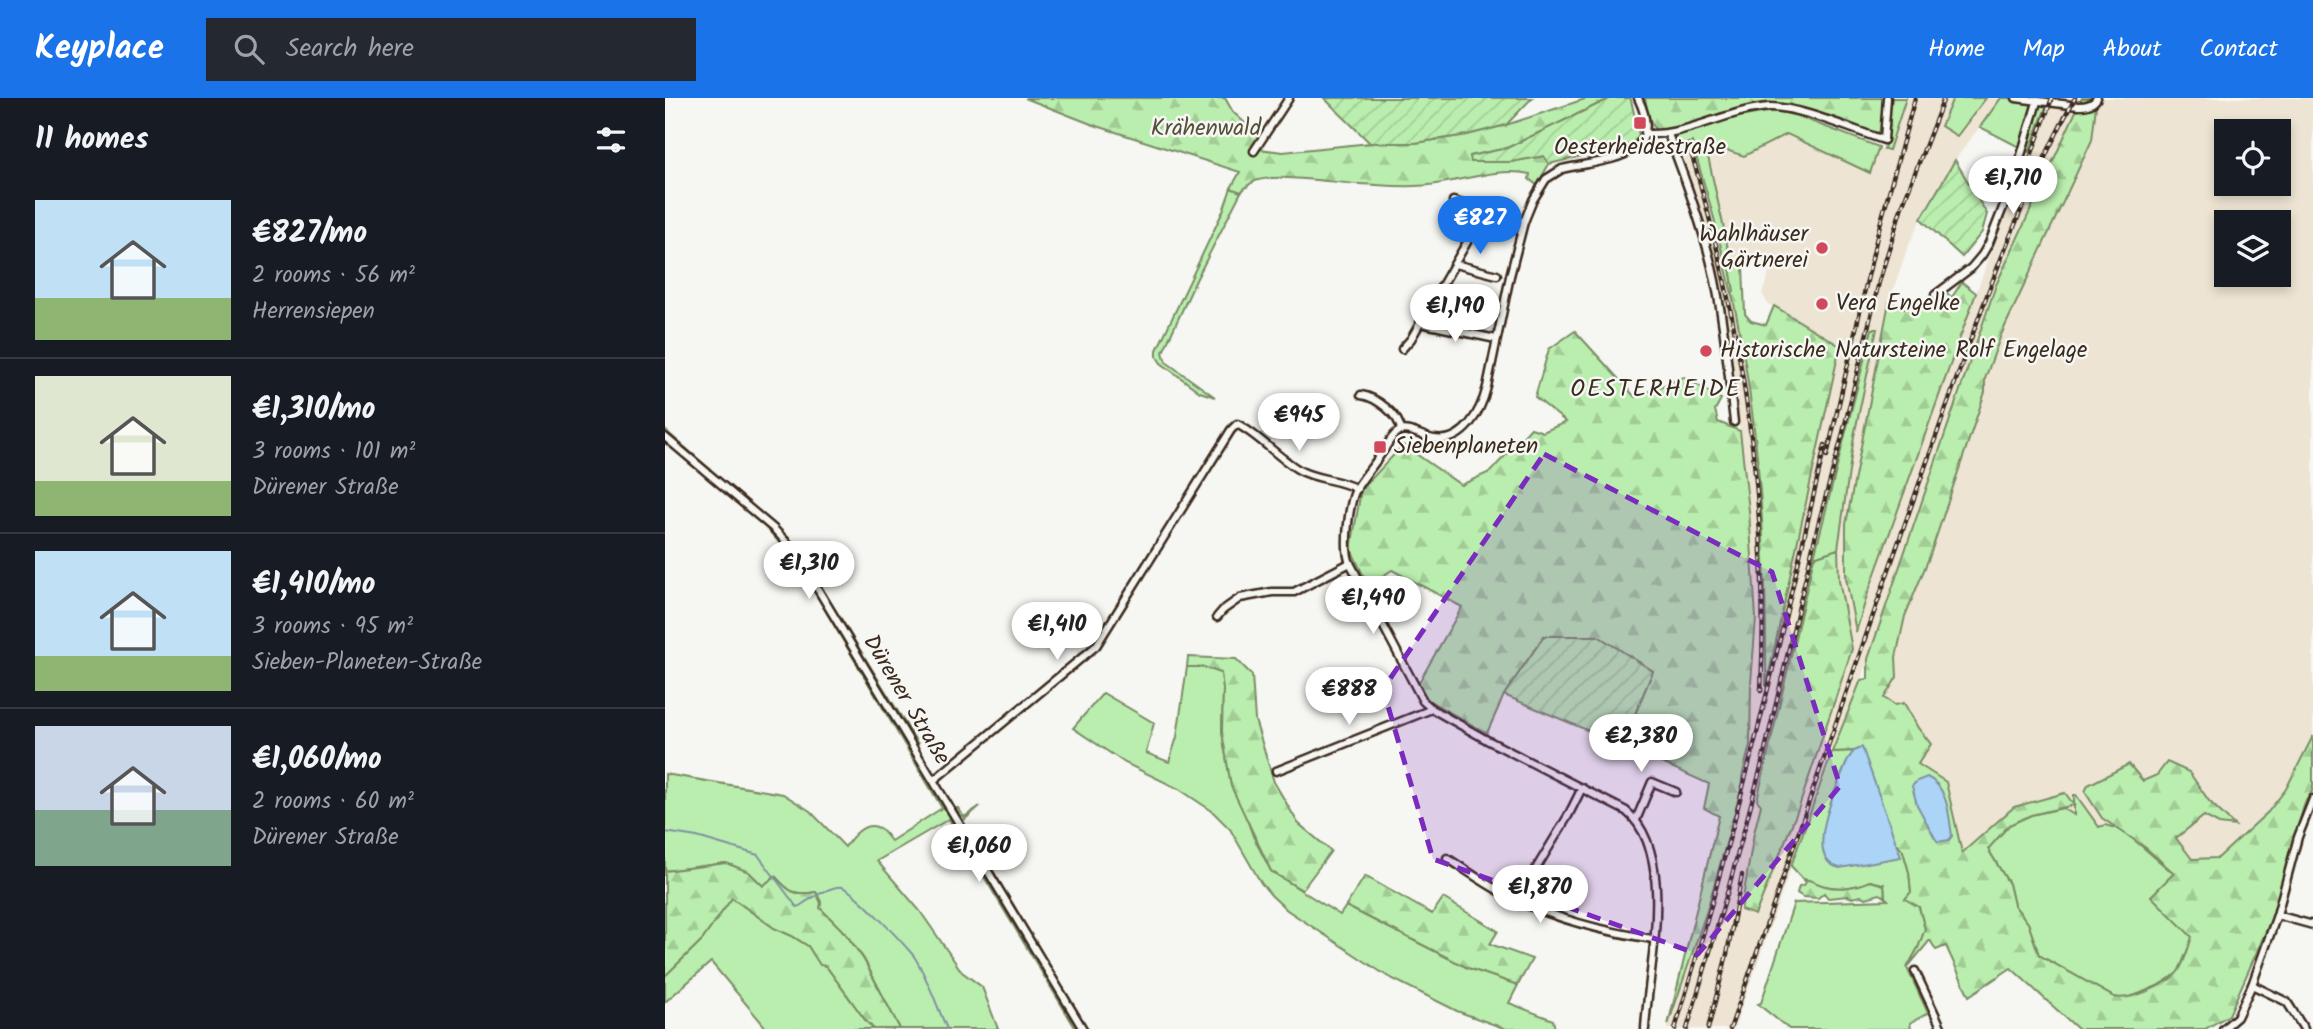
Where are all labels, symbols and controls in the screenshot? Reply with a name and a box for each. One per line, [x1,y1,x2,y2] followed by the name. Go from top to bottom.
[206,18,696,81] search box
[35,23,164,76] text: Keyplace
[286,28,414,70] text: Search here
[230,30,268,68] icon: search
[1928,30,1985,69] text: Home
[2023,30,2065,69] text: Map
[2103,30,2161,69] text: About
[2199,30,2278,69] text: Contact
[1151,111,1262,147] park label: Krähenwald
[1632,115,1648,131] marker: Oesterheidestraße
[35,116,148,164] text: 11 homes
[2214,119,2291,287] map controls
[2214,119,2291,196] button: locate
[592,121,630,159] icon: filters
[1554,130,1726,166] place label: Oesterheidestraße
[1956,156,2070,216] pin: €1,710
[1984,161,2042,197] text: €1,710
[1439,197,1521,256] pin: €827
[1454,201,1506,237] text: €827
[252,210,367,258] text: €827/mo
[2214,210,2291,287] button: layers
[1699,217,1810,279] place label: Wahlhäuser Gärtnerei
[91,228,175,312] icon: home
[1814,240,1830,256] marker: Wahlhäuser Gärtnerei
[252,258,415,294] text: 2 rooms · 56 m²
[1398,285,1512,344] pin: €1,190
[1836,286,1960,322] place label: Vera Engelke
[1426,289,1484,325] text: €1,190
[252,294,375,330] text: Herrensiepen
[1814,296,1830,312] marker: Vera Engelke
[1720,333,2087,369] place label: Historische Natursteine Rolf Engelage
[1698,343,1714,359] marker: Historische Natursteine Rolf Engelage
[1570,370,1742,409] district label: OESTERHEIDE
[252,386,376,434] text: €1,310/mo
[1258,394,1340,453] pin: €945
[1274,398,1324,434] text: €945
[91,404,175,488] icon: home
[1394,429,1538,465] place label: Siebenplaneten
[252,434,415,470] text: 3 rooms · 101 m²
[1372,439,1388,455] marker: Siebenplaneten
[252,470,399,506] text: Dürener Straße
[752,542,866,601] pin: €1,310
[780,546,838,582] text: €1,310
[252,561,375,609] text: €1,410/mo
[1316,576,1430,636] pin: €1,490
[91,579,175,663] icon: home
[1341,581,1405,617] text: €1,490
[1000,602,1114,662] pin: €1,410
[1028,607,1086,643] text: €1,410
[252,609,413,645] text: 3 rooms · 95 m²
[853,628,959,772] street label: Dürener Straße
[252,645,482,681] text: Sieben-Planeten-Straße
[1308,668,1390,727] pin: €888
[1321,672,1377,708] text: €888
[1584,714,1698,774] pin: €2,380
[1605,719,1677,755] text: €2,380
[252,736,382,784] text: €1,060/mo
[91,754,175,838] icon: home
[252,784,414,820] text: 2 rooms · 60 m²
[252,820,399,856] text: Dürener Straße
[922,824,1036,884] pin: €1,060
[947,829,1011,865] text: €1,060
[1483,866,1597,925] pin: €1,870
[1508,870,1572,906] text: €1,870

